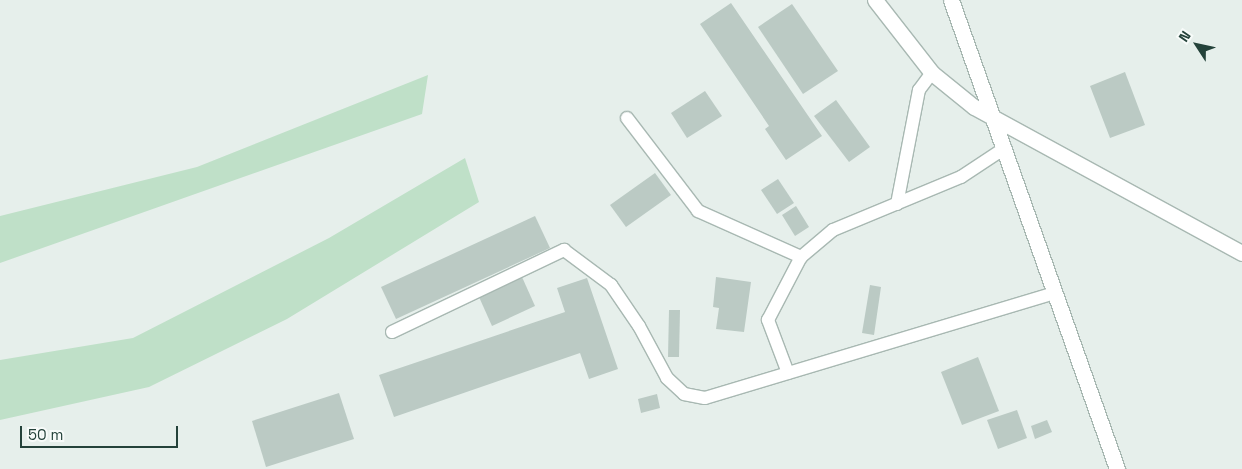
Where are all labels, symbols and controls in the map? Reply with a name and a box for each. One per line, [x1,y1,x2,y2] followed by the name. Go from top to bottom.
[1172,20,1222,70] north arrow
[1175,27,1195,45] text: N
[22,416,180,448] scale bar
[28,425,63,444] text: 50 m

